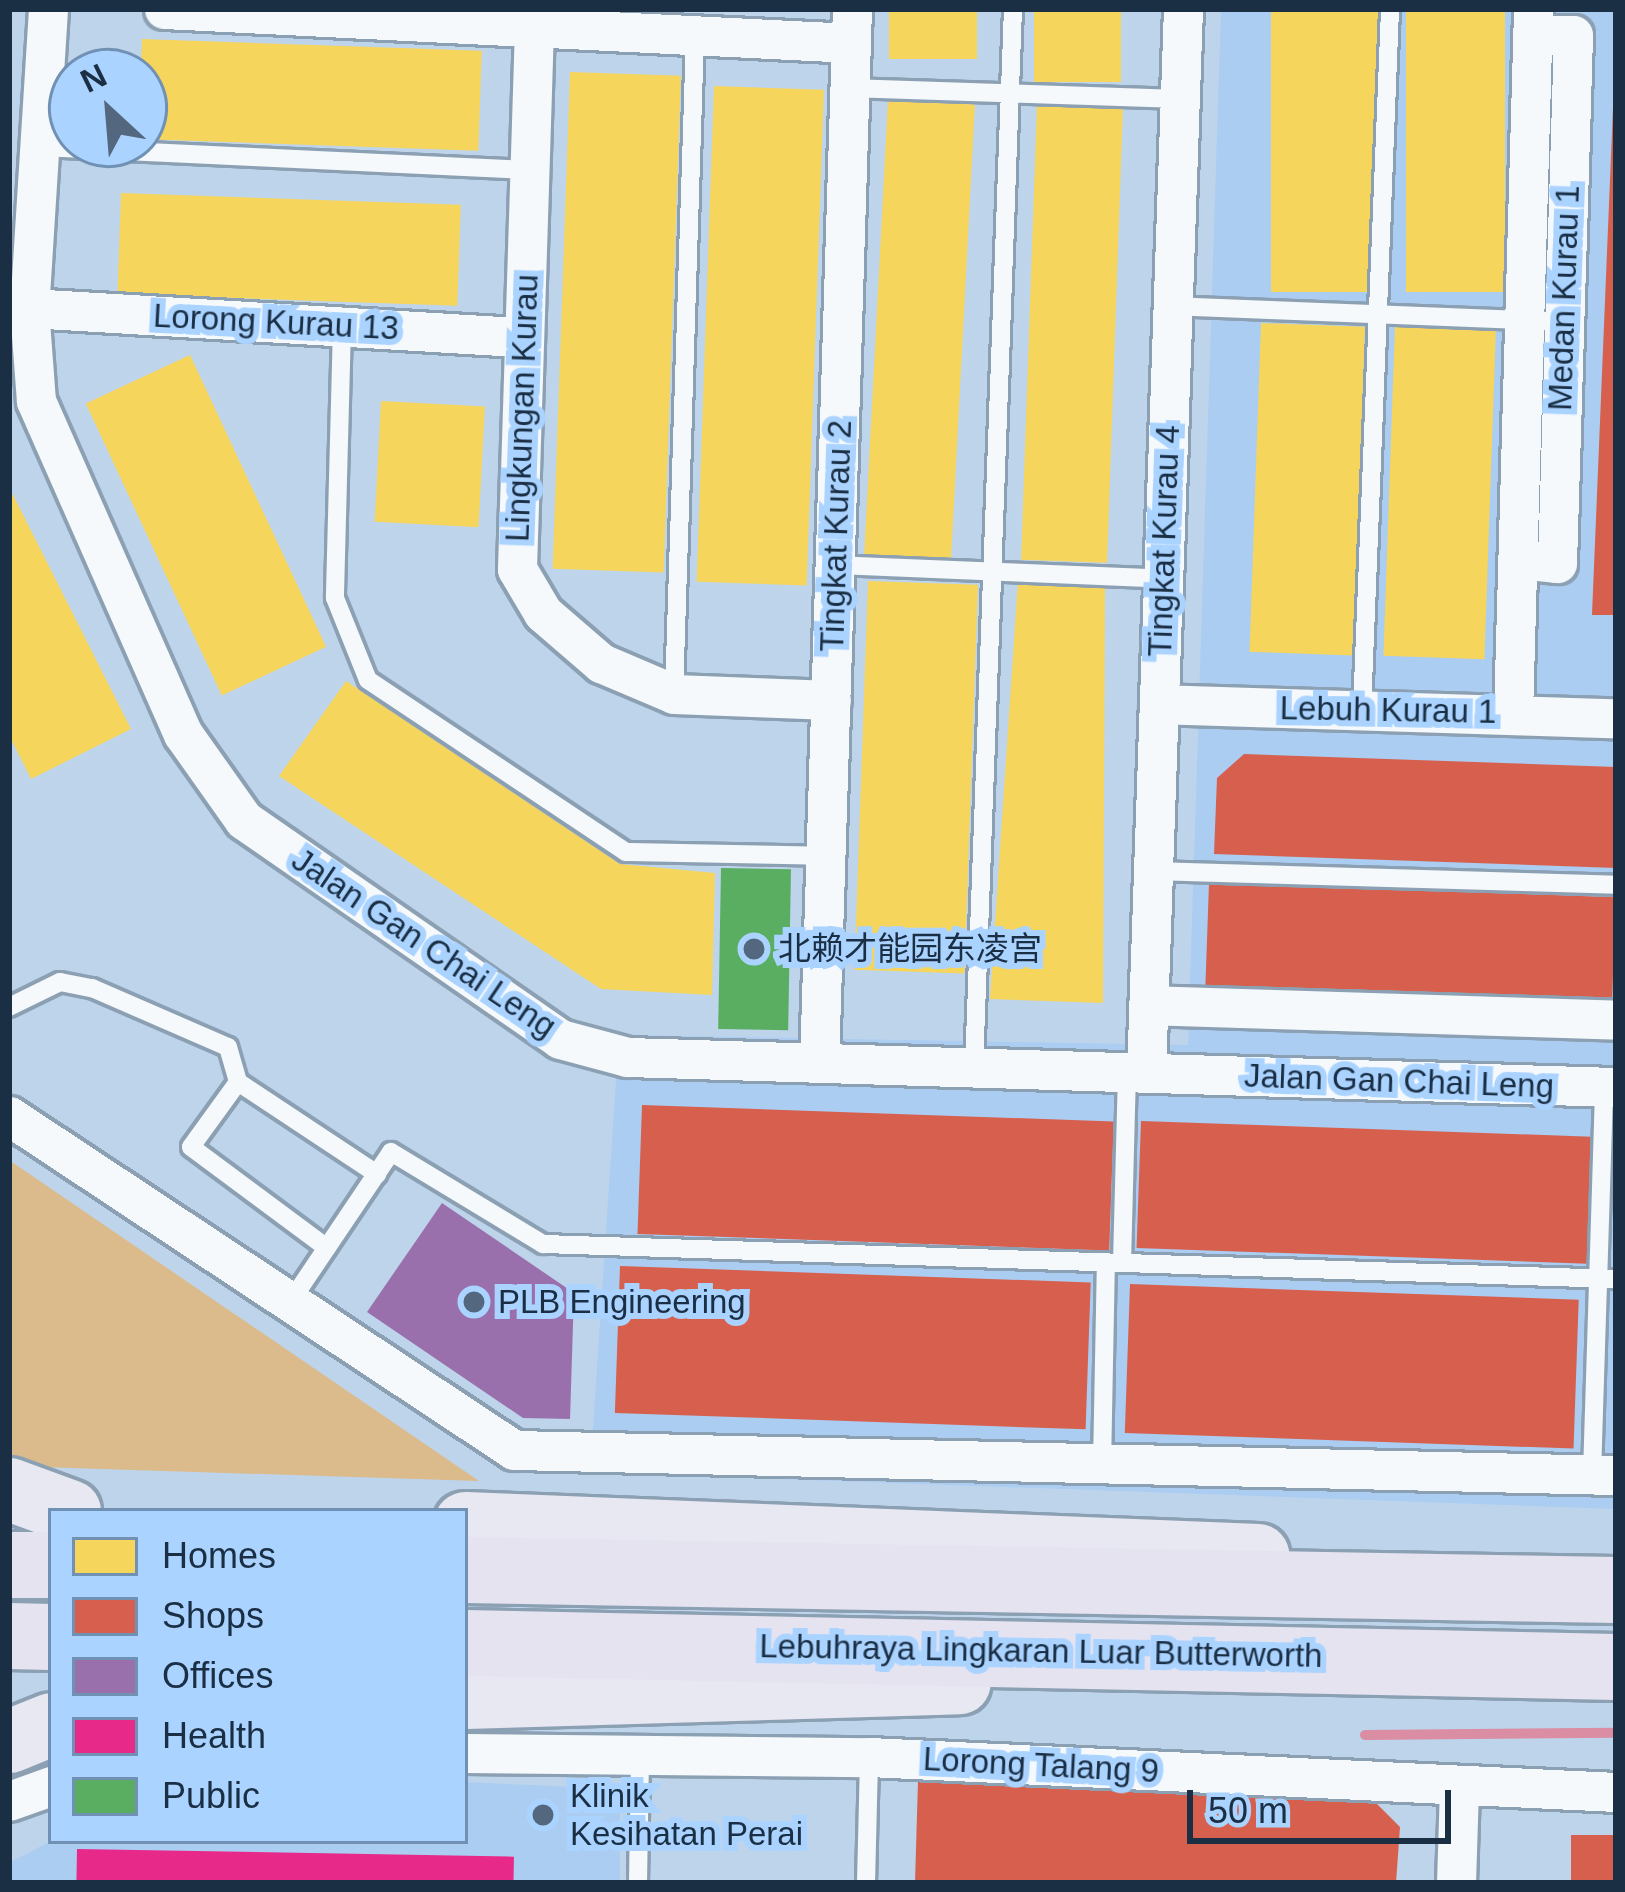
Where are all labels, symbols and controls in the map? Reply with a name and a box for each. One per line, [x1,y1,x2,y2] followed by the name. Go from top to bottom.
[48,48,168,168] north arrow
[74,56,112,100] text: N
[1540,185,1588,411] street label: Medan Kurau 1
[498,273,546,543] street label: Lingkungan Kurau
[152,296,400,348] street label: Lorong Kurau 13
[812,420,860,652] street label: Tingkat Kurau 2
[1140,425,1188,657] street label: Tingkat Kurau 4
[1279,688,1497,732] street label: Lebuh Kurau 1
[284,840,564,1046] street label: Jalan Gan Chai Leng
[778,929,1042,969] place label: 北赖才能园东凌宫
[741,936,767,962] marker: 北赖才能园东凌宫
[1243,1056,1555,1106] street label: Jalan Gan Chai Leng
[498,1282,746,1322] place label: PLB Engineering
[461,1289,487,1315] marker: PLB Engineering
[48,1508,468,1844] legend
[162,1535,276,1576] text: Homes
[162,1595,264,1636] text: Shops
[759,1626,1323,1676] street label: Lebuhraya Lingkaran Luar Butterworth
[162,1655,273,1696] text: Offices
[162,1715,266,1756] text: Health
[922,1739,1160,1791] street label: Lorong Talang 9
[1193,1766,1457,1840] scale bar
[162,1775,260,1816] text: Public
[570,1776,803,1854] place label: Klinik Kesihatan Perai
[1208,1790,1288,1831] text: 50 m
[527,1799,559,1831] marker: Klinik Kesihatan Perai

